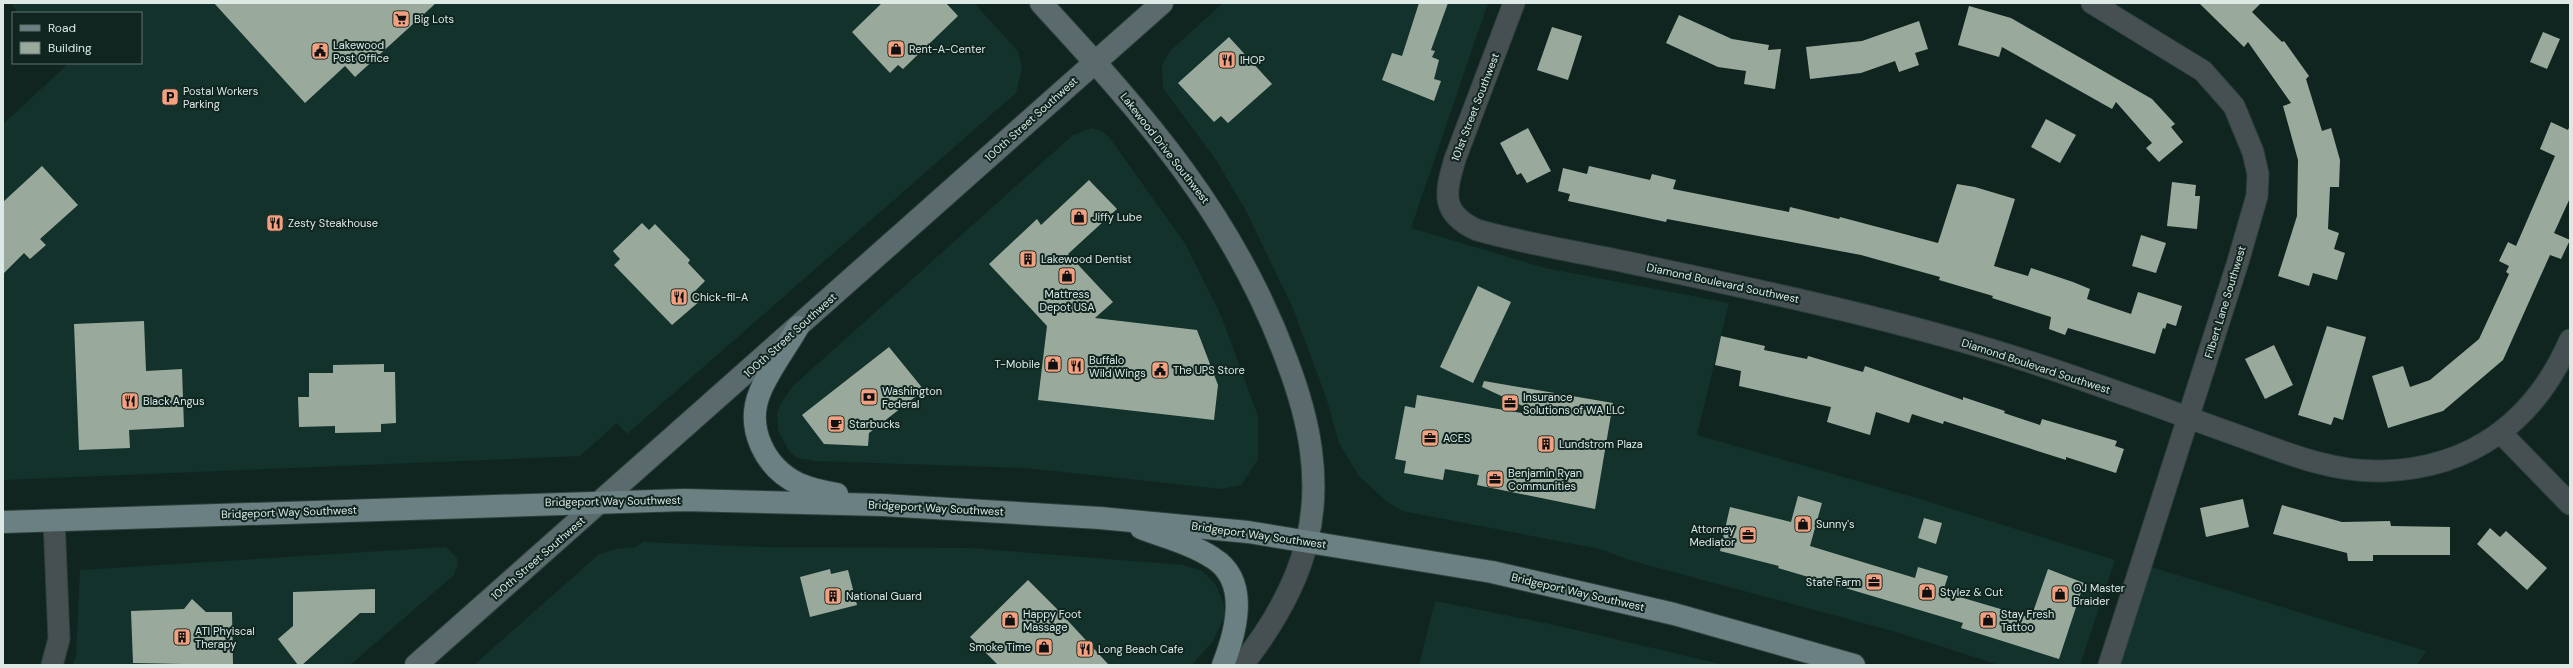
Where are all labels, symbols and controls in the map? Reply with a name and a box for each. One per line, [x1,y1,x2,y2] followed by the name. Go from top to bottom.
[391,9,411,29] supermarket icon: Big Lots
[12,12,142,64] legend
[414,12,454,26] place label: Big Lots
[48,20,76,36] text: Road
[333,38,389,65] place label: Lakewood Post Office
[886,39,906,59] shop icon: Rent-A-Center
[48,40,92,56] text: Building
[310,41,330,61] public building icon: Lakewood Post Office
[909,42,986,56] place label: Rent-A-Center
[1217,50,1237,70] restaurant icon: IHOP
[1448,51,1502,163] street label: 101st Street Southwest
[1240,53,1265,67] place label: IHOP
[982,74,1080,164] street label: 100th Street Southwest
[183,84,258,111] place label: Postal Workers Parking
[160,87,180,107] parking icon: Postal Workers Parking
[1117,90,1213,206] street label: Lakewood Drive Southwest
[1069,207,1089,227] shop icon: Jiffy Lube
[1092,210,1142,224] place label: Jiffy Lube
[265,213,285,233] restaurant icon: Zesty Steakhouse
[288,216,378,230] place label: Zesty Steakhouse
[2201,244,2249,360] street label: Filbert Lane Southwest
[1018,249,1038,269] building icon: Lakewood Dentist
[1041,252,1132,266] place label: Lakewood Dentist
[1645,260,1801,306] street label: Diamond Boulevard Southwest
[1057,266,1077,286] shop icon: Mattress Depot USA
[669,287,689,307] restaurant icon: Chick-fil-A
[1039,287,1095,314] place label: Mattress Depot USA
[692,290,748,304] place label: Chick-fil-A
[741,290,839,380] street label: 100th Street Southwest
[1960,335,2112,397] street label: Diamond Boulevard Southwest
[1089,353,1146,380] place label: Buffalo Wild Wings
[1043,354,1063,374] shop icon: T-Mobile
[1066,356,1086,376] restaurant icon: Buffalo Wild Wings
[994,357,1040,371] place label: T-Mobile
[1150,360,1170,380] public building icon: The UPS Store
[1173,363,1245,377] place label: The UPS Store
[882,384,942,411] place label: Washington Federal
[859,387,879,407] bank icon: Washington Federal
[1523,390,1625,417] place label: Insurance Solutions of WA LLC
[120,391,140,411] restaurant icon: Black Angus
[1500,393,1520,413] office icon: Insurance Solutions of WA LLC
[143,394,204,408] place label: Black Angus
[826,414,846,434] cafe icon: Starbucks
[849,417,900,431] place label: Starbucks
[1420,428,1440,448] office icon: ACES
[1443,431,1470,445] place label: ACES
[1536,434,1556,454] building icon: Lundstrom Plaza
[1559,437,1643,451] place label: Lundstrom Plaza
[1508,466,1582,493] place label: Benjamin Ryan Communities
[1485,469,1505,489] office icon: Benjamin Ryan Communities
[545,493,681,509] street label: Bridgeport Way Southwest
[868,497,1004,519] street label: Bridgeport Way Southwest
[221,503,357,521] street label: Bridgeport Way Southwest
[488,513,588,603] street label: 100th Street Southwest
[1793,514,1813,534] shop icon: Sunny's
[1816,517,1855,531] place label: Sunny's
[1191,519,1327,551] street label: Bridgeport Way Southwest
[1689,522,1735,549] place label: Attorney Mediator
[1738,525,1758,545] office icon: Attorney Mediator
[1510,570,1646,614] street label: Bridgeport Way Southwest
[1864,572,1884,592] office icon: State Farm
[1806,575,1861,589] place label: State Farm
[2073,581,2125,608] place label: OJ Master Braider
[1917,582,1937,602] shop icon: Stylez & Cut
[2050,584,2070,604] shop icon: OJ Master Braider
[1940,585,2003,599] place label: Stylez & Cut
[823,586,843,606] building icon: National Guard
[846,589,922,603] place label: National Guard
[1023,607,1082,634] place label: Happy Foot Massage
[2001,607,2054,634] place label: Stay Fresh Tattoo
[1000,610,1020,630] shop icon: Happy Foot Massage
[1978,610,1998,630] shop icon: Stay Fresh Tattoo
[195,624,255,651] place label: ATI Phyiscal Therapy
[172,627,192,647] building icon: ATI Phyiscal Therapy
[1034,637,1054,657] shop icon: Smoke Time
[1075,639,1095,659] restaurant icon: Long Beach Cafe
[969,640,1031,654] place label: Smoke Time
[1098,642,1184,656] place label: Long Beach Cafe

